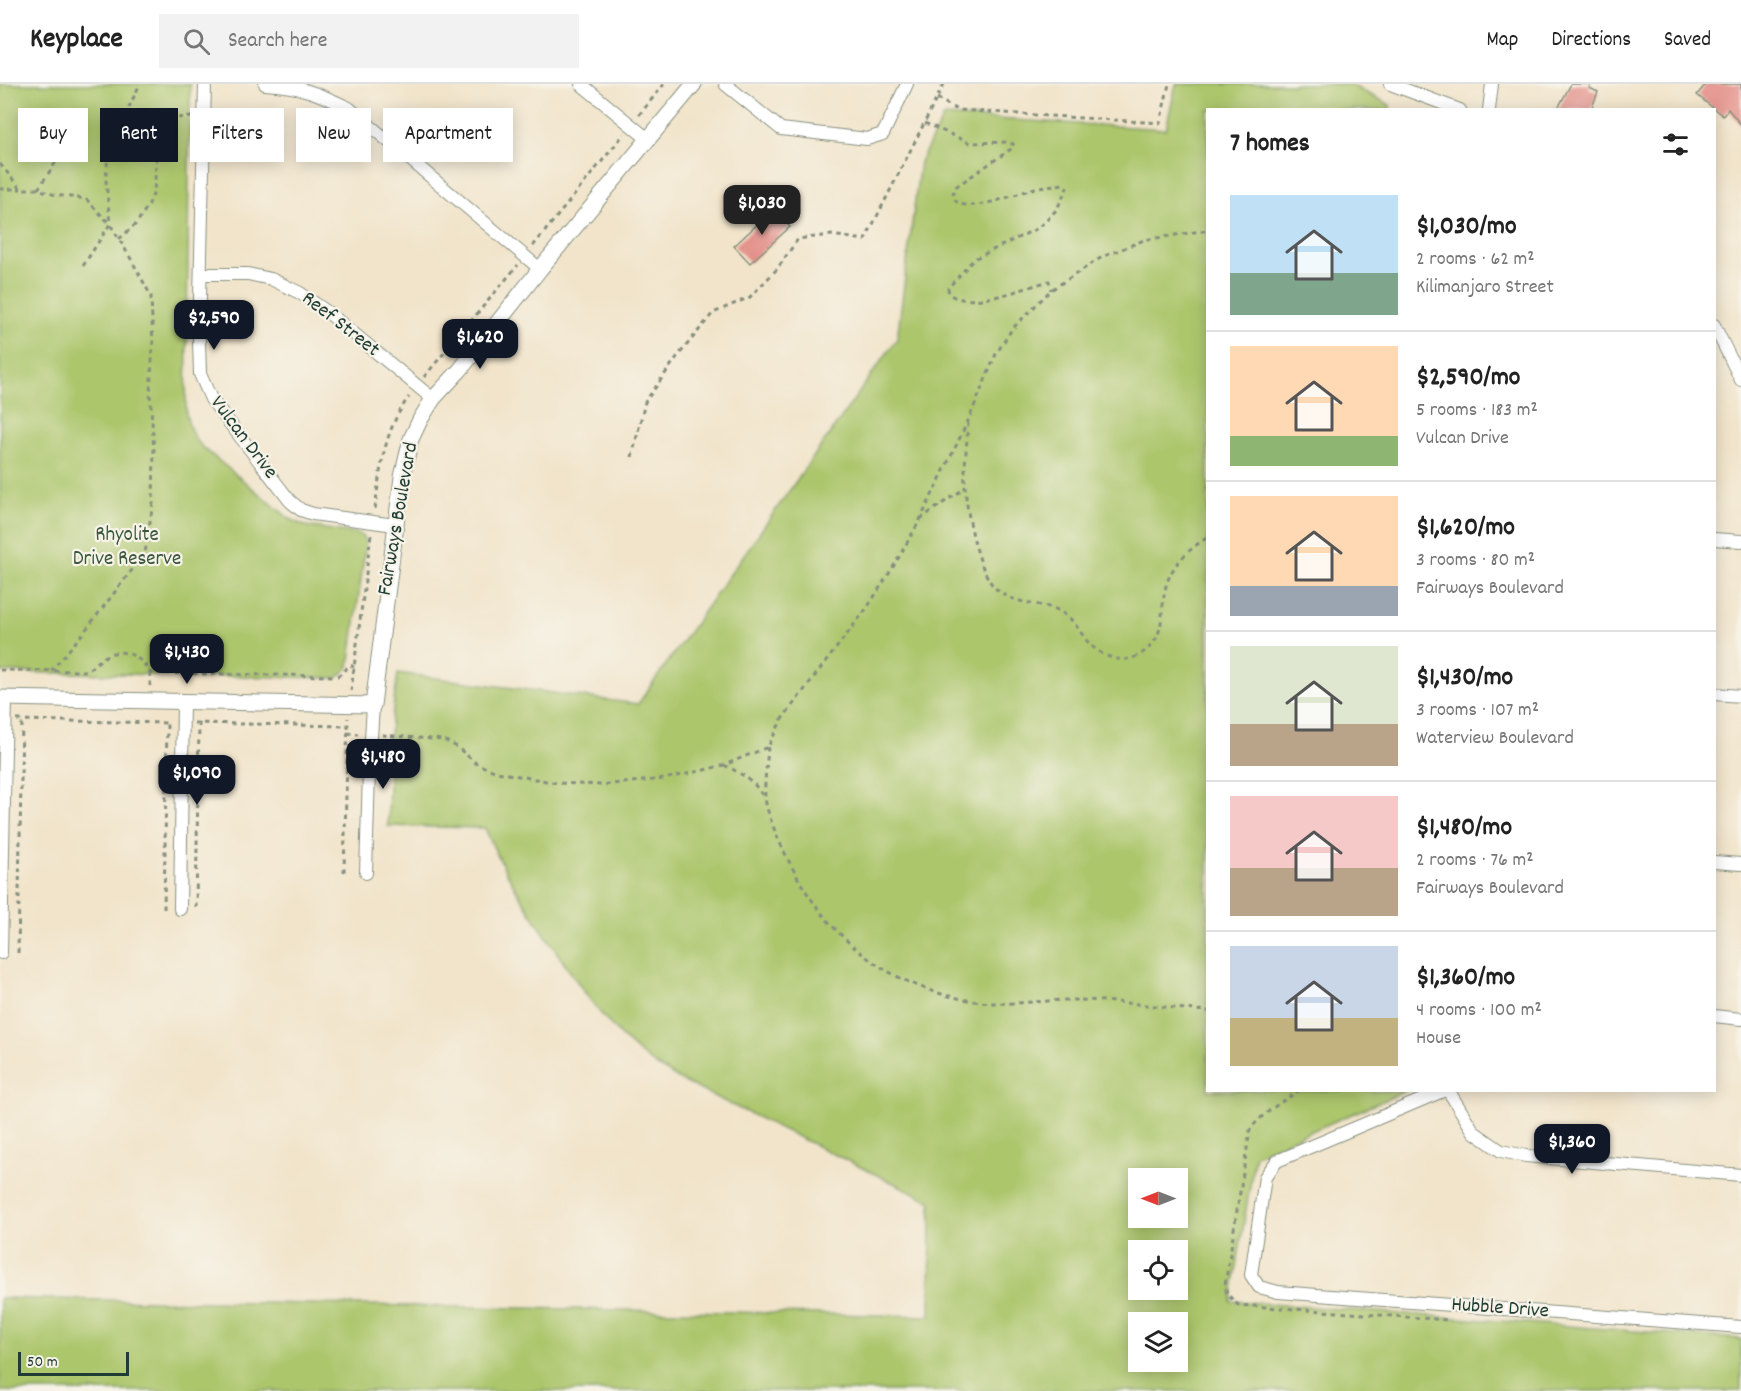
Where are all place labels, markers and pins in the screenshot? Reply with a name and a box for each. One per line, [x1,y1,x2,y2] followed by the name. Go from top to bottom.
[713,185,811,236] pin: $1,030
[165,300,263,351] pin: $2,590
[431,319,529,370] pin: $1,620
[138,634,236,685] pin: $1,430
[334,739,432,790] pin: $1,480
[148,755,246,806] pin: $1,090
[1523,1124,1621,1175] pin: $1,360

